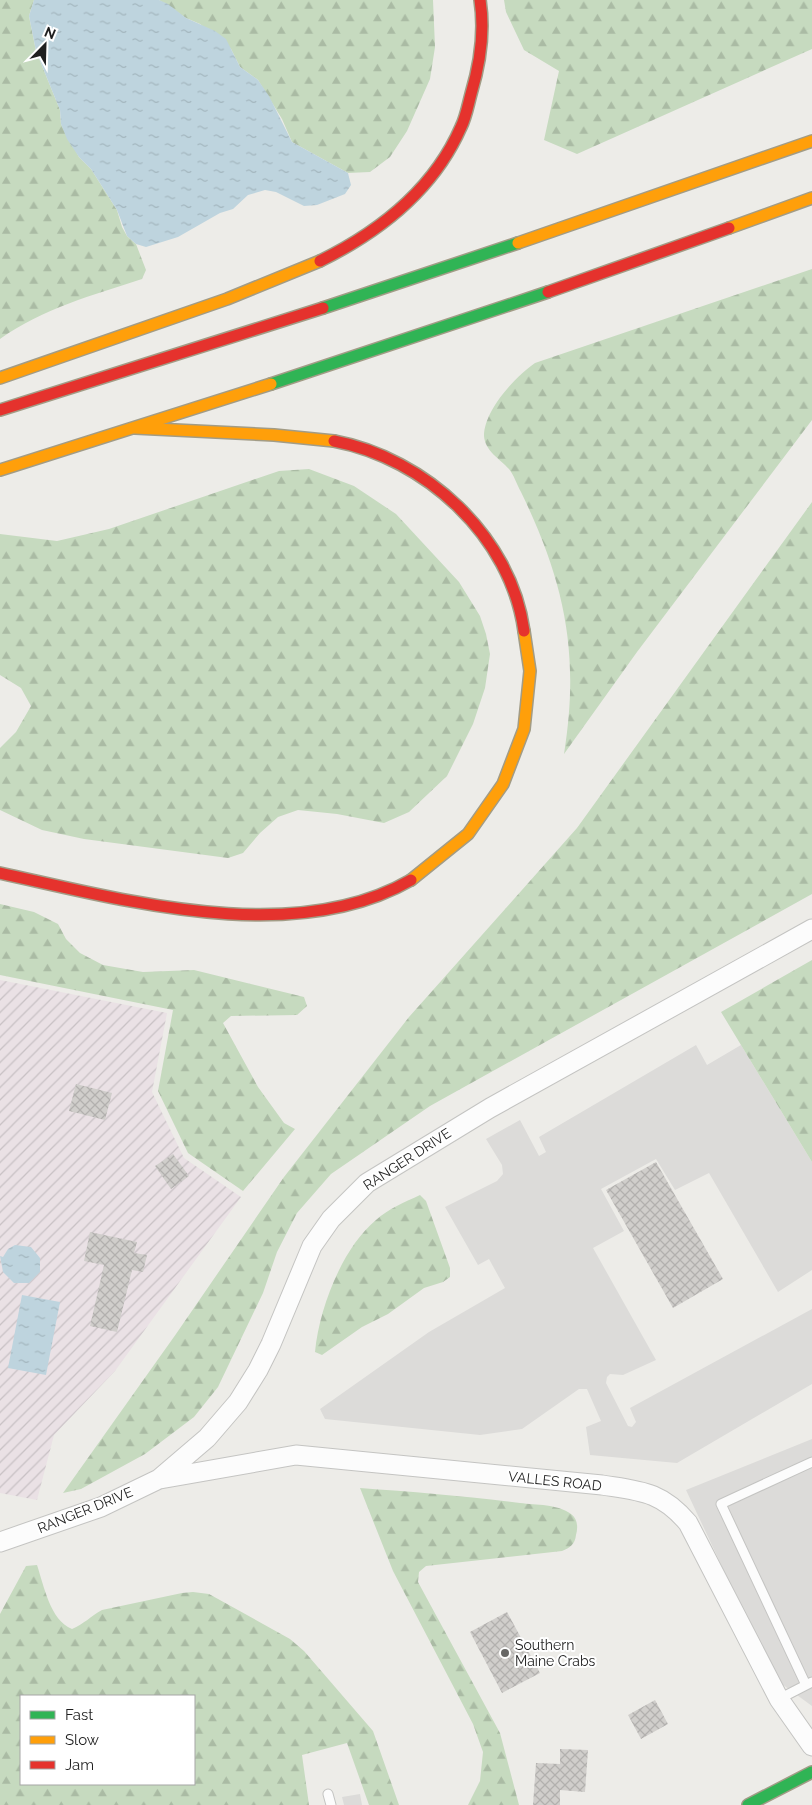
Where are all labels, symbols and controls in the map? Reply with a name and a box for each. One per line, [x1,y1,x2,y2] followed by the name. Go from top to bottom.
[20,20,70,70] north arrow
[42,24,58,42] text: N
[360,1125,454,1193] street label: RANGER DRIVE
[508,1468,602,1494] street label: VALLES ROAD
[35,1484,135,1536] street label: RANGER DRIVE
[515,1637,596,1669] place label: Southern Maine Crabs
[499,1647,511,1659] marker: Southern Maine Crabs
[20,1695,195,1785] legend
[65,1706,93,1724] text: Fast
[65,1731,99,1749] text: Slow
[65,1756,94,1774] text: Jam

